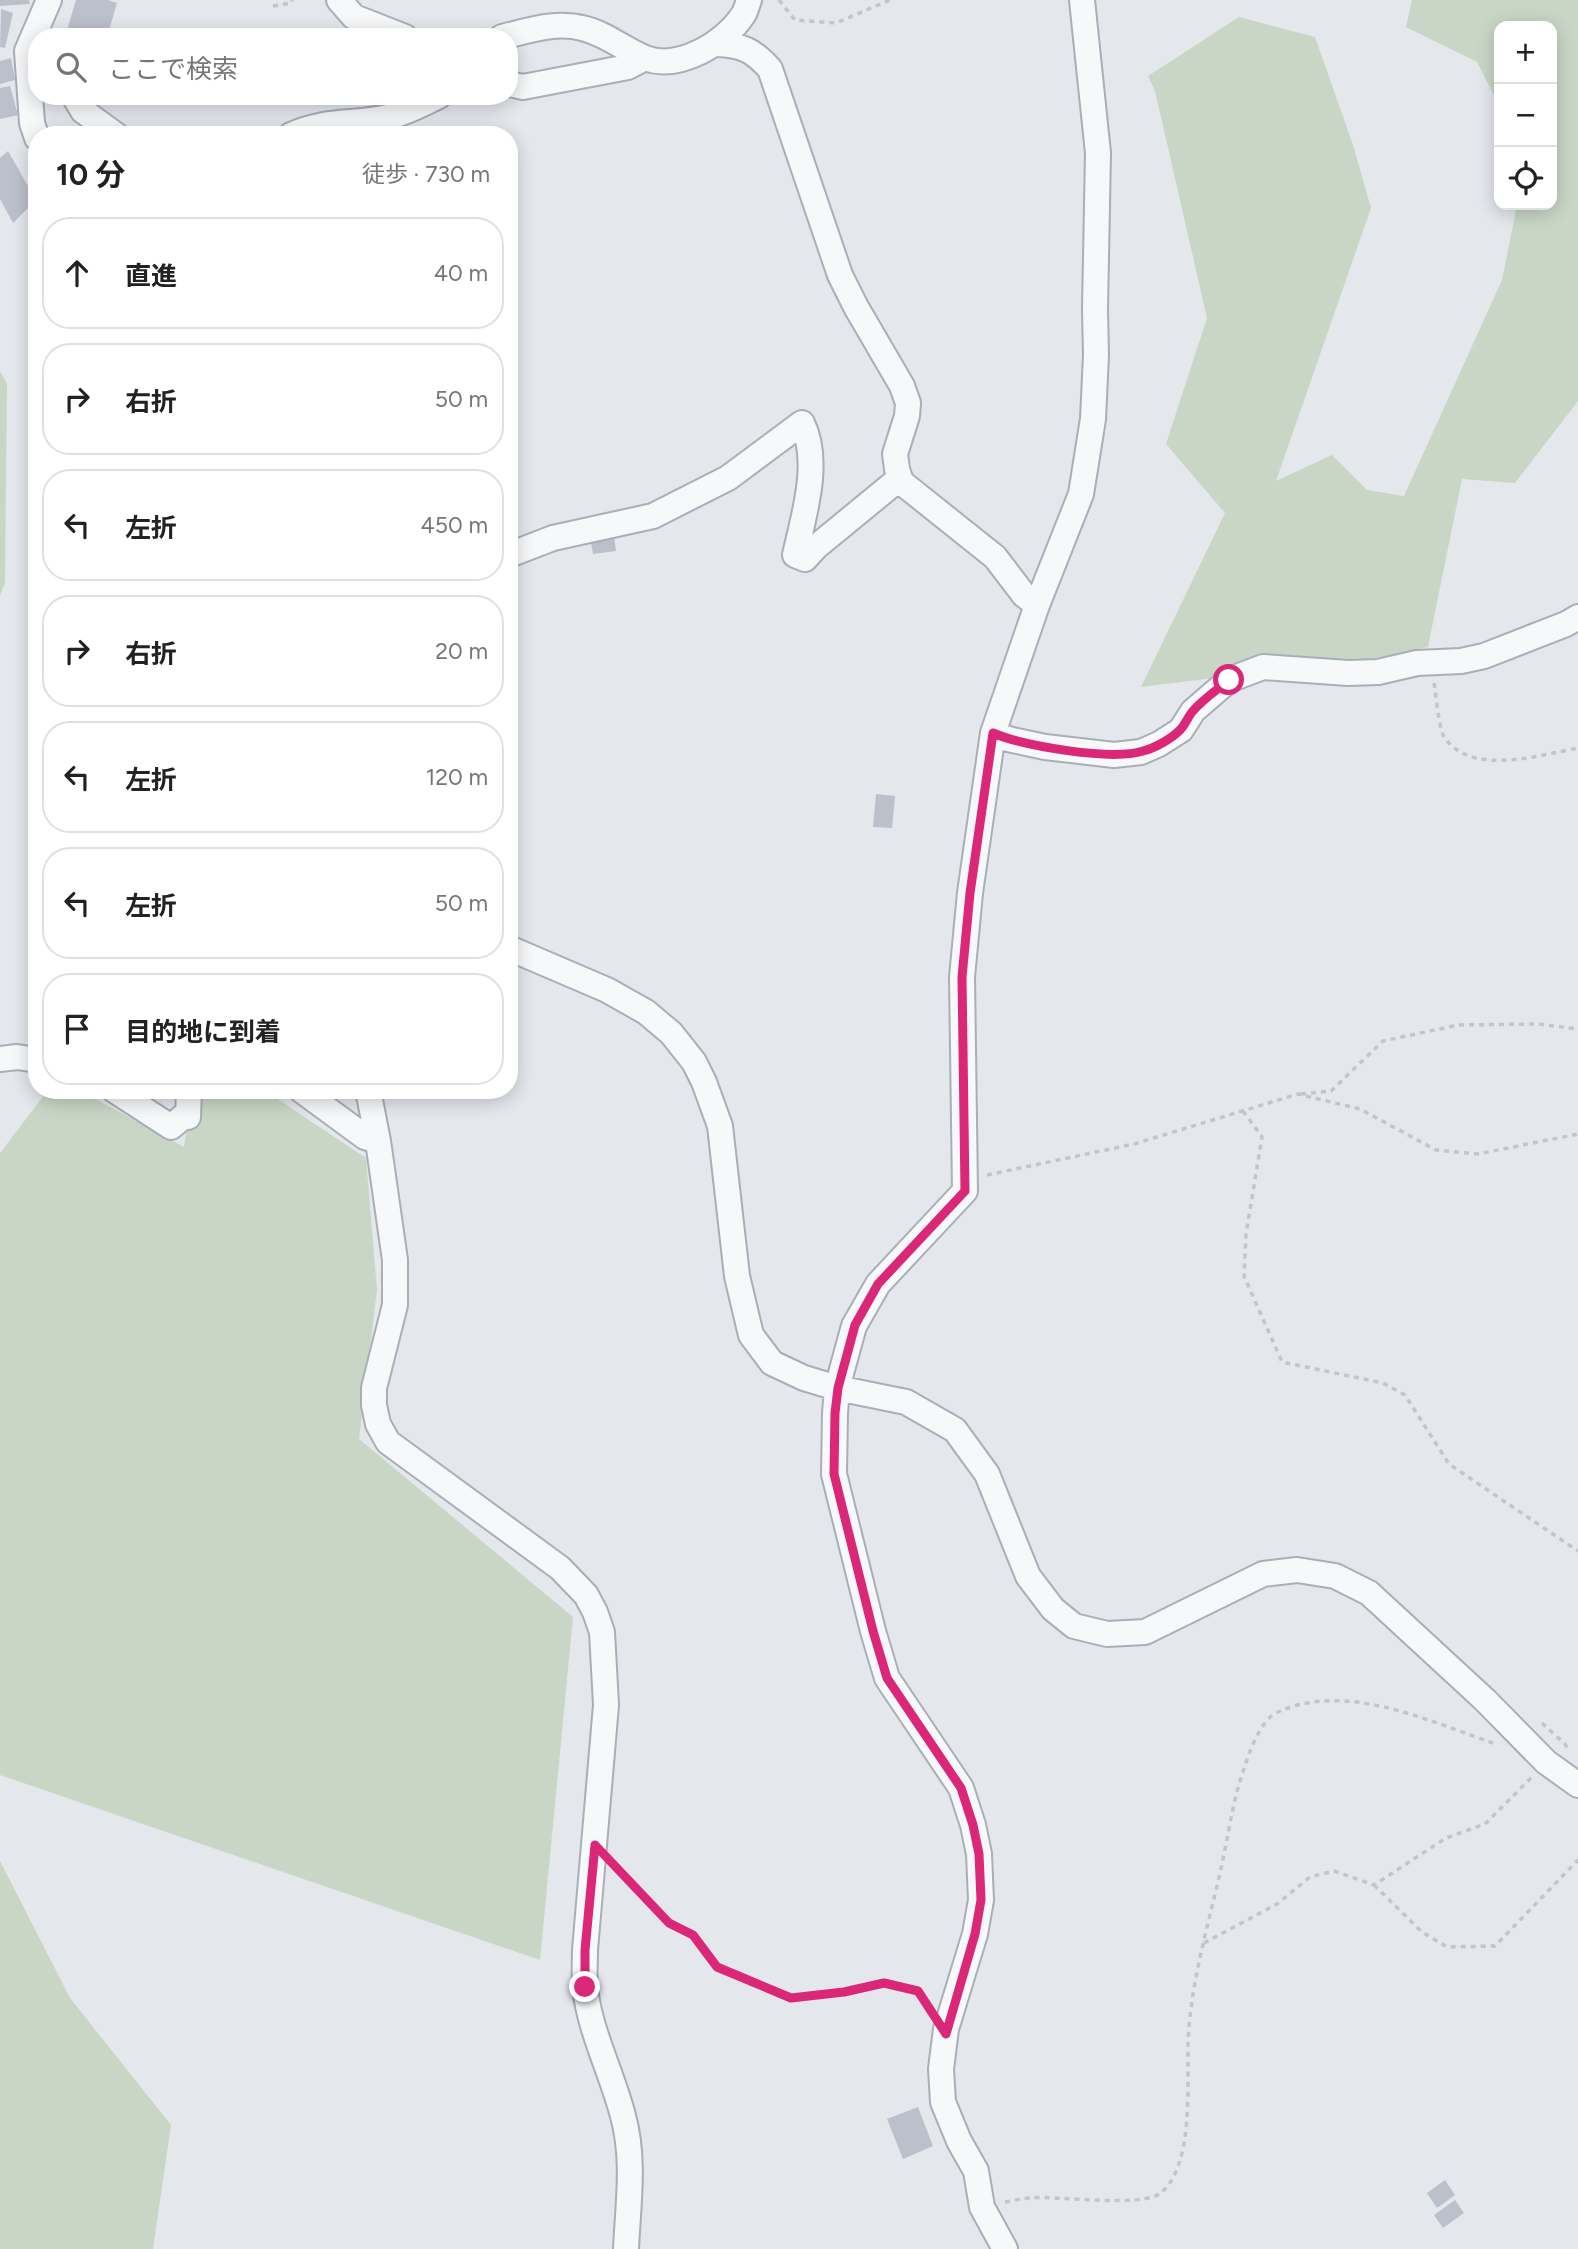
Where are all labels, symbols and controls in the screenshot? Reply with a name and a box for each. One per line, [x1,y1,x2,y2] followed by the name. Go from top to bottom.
[1494,21,1557,210] map controls
[1494,21,1557,84] button: +
[28,28,518,105] search box
[52,48,90,86] icon: search
[108,53,238,85] text: ここで検索
[1494,84,1557,147] button: −
[1494,147,1557,210] button: locate
[56,156,125,193] text: 10 分
[362,160,490,188] text: 徒歩 · 730 m
[58,254,96,292] icon: ahead
[434,259,488,287] text: 40 m
[125,260,177,292] text: 直進
[58,380,96,418] icon: right
[435,385,488,413] text: 50 m
[125,386,177,418] text: 右折
[58,506,96,544] icon: left
[420,511,488,539] text: 450 m
[125,512,177,544] text: 左折
[58,632,96,670] icon: right
[435,637,488,665] text: 20 m
[125,638,177,670] text: 右折
[1213,664,1244,695] route start
[58,758,96,796] icon: left
[426,763,488,791] text: 120 m
[125,764,177,796] text: 左折
[58,884,96,922] icon: left
[435,889,488,917] text: 50 m
[125,890,177,922] text: 左折
[58,1010,96,1048] icon: arrive
[125,1016,281,1048] text: 目的地に到着
[569,1971,600,2002] route end

